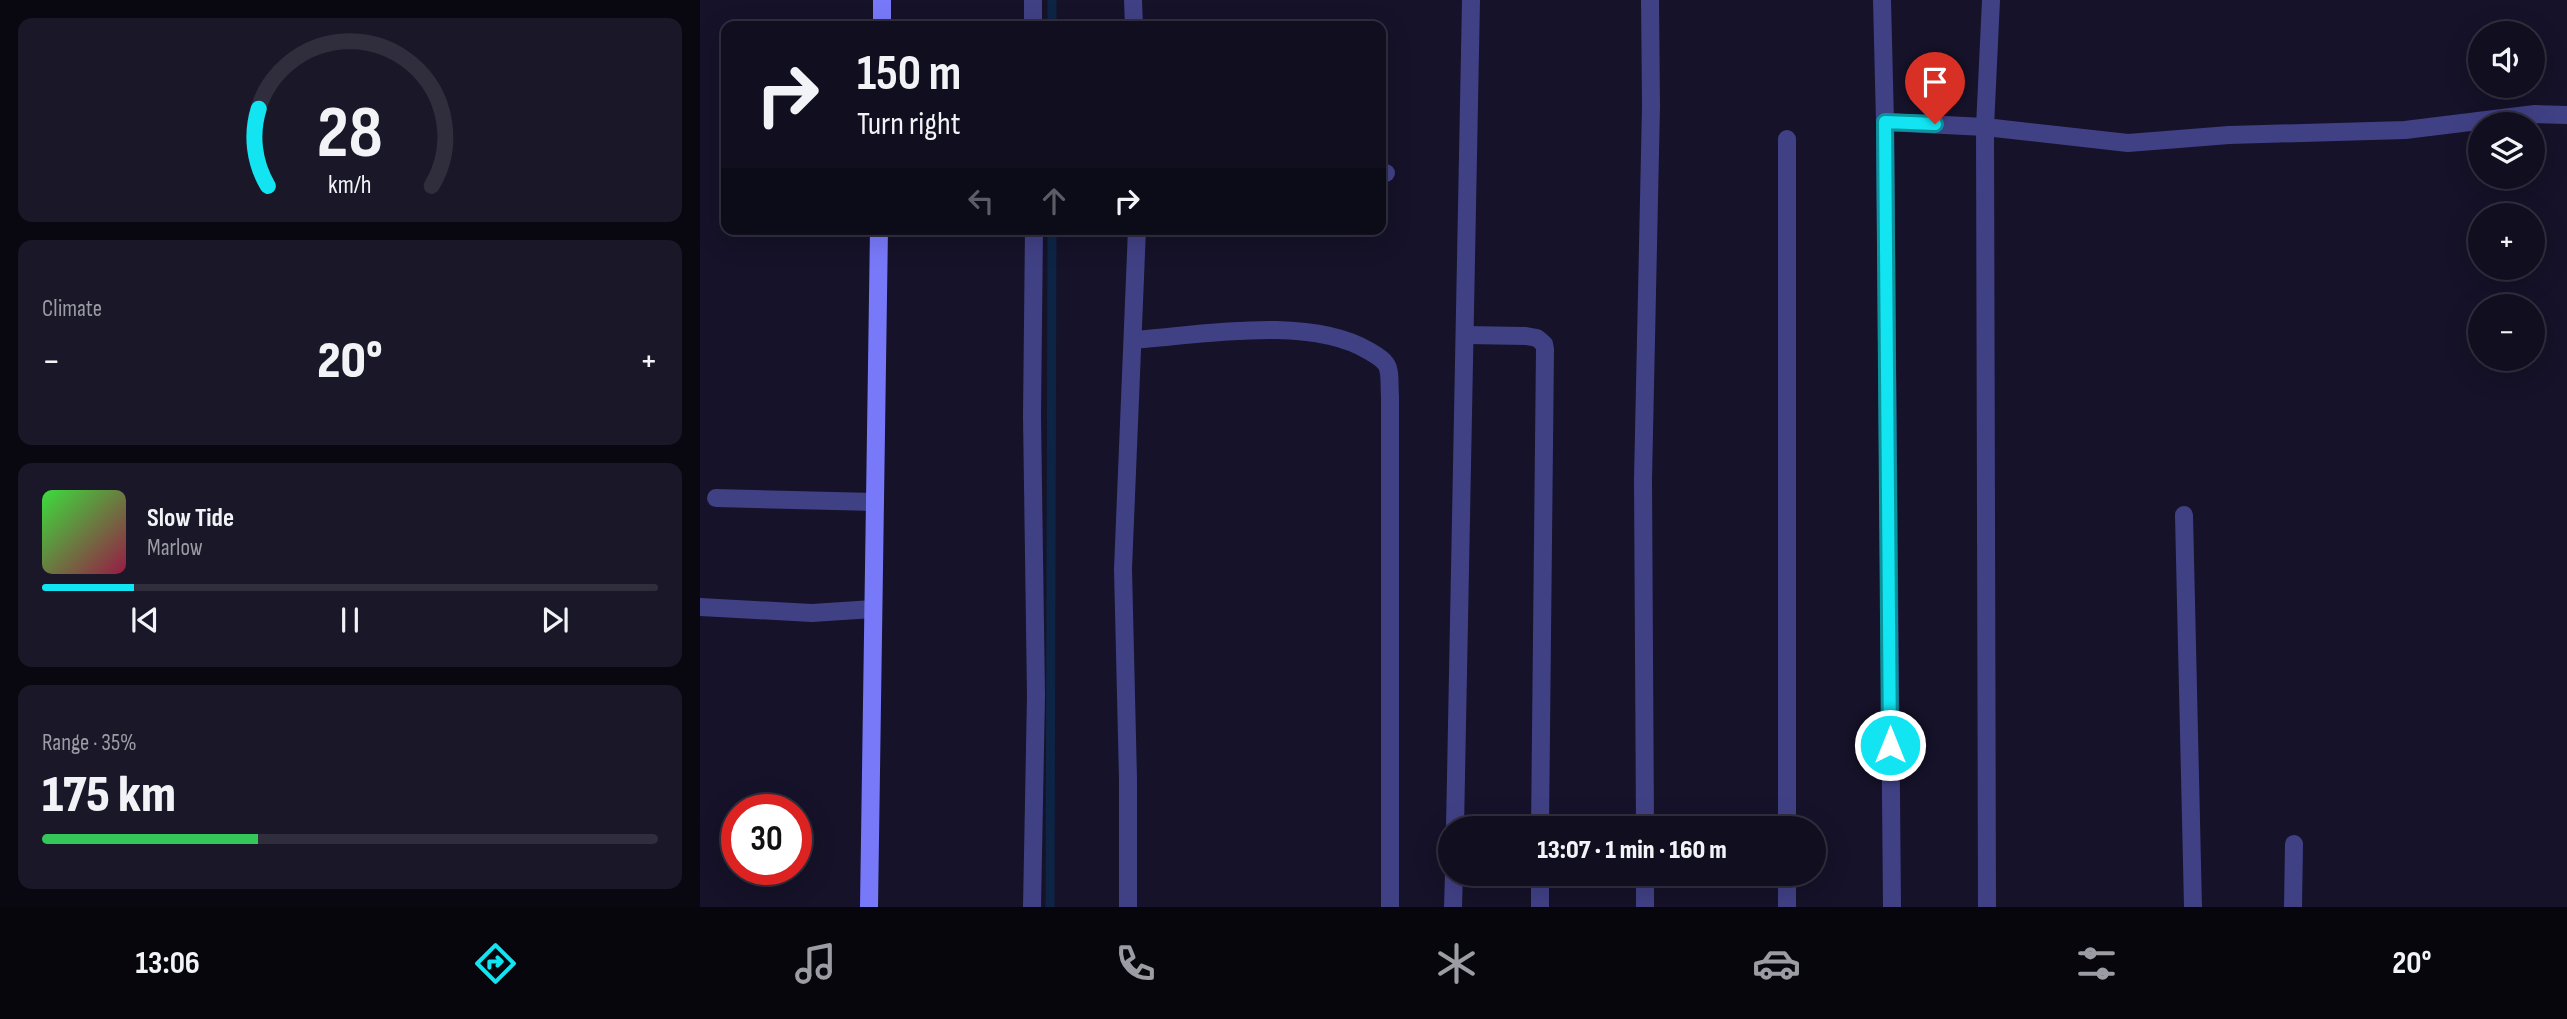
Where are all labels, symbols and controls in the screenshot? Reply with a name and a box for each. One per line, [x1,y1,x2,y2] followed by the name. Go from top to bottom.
[2468,21,2545,371] map controls
[2468,21,2545,98] button: sound
[857,45,961,104] text: 150 m
[742,49,833,140] icon: right
[1905,52,1965,124] pin
[1916,63,1954,101] icon: arrive
[317,91,383,179] text: 28
[857,105,961,144] text: Turn right
[2468,112,2545,189] button: layers
[328,170,372,201] text: km/h
[962,182,1000,220] icon: left
[1035,182,1073,220] icon: ahead
[1108,182,1146,220] icon: right
[2468,203,2545,280] button: +
[2468,294,2545,371] button: −
[42,295,102,323] text: Climate
[317,330,383,393] text: 20°
[42,339,61,384] text: −
[639,339,658,384] text: +
[147,503,234,534] text: Slow Tide
[147,534,203,562] text: Marlow
[126,601,164,639] icon: previous
[331,601,369,639] icon: pause
[536,601,574,639] icon: next
[1853,708,1927,782] position arrow
[42,729,137,757] text: Range · 35%
[42,764,176,827] text: 175 km
[721,794,812,885] speed limit sign: 30
[1537,835,1727,866] text: 13:07 · 1 min · 160 m
[471,939,520,988] icon: directions
[791,939,840,988] icon: music
[1111,939,1160,988] icon: phone
[1432,939,1481,988] icon: climate
[1752,939,1801,988] icon: car
[2072,939,2121,988] icon: filters
[136,944,200,983] text: 13:06
[2392,944,2431,983] text: 20°

